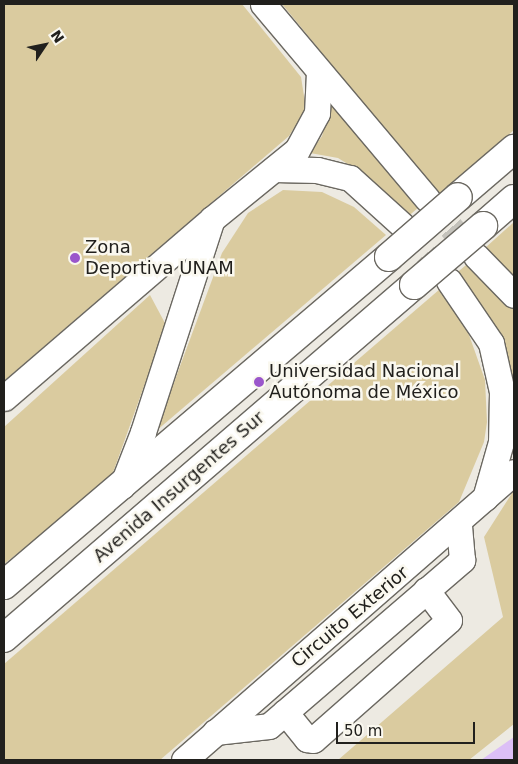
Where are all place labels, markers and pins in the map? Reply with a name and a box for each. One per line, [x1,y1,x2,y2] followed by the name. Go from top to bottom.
[85,237,234,280] place label: Zona Deportiva UNAM
[69,252,81,264] marker: Zona Deportiva UNAM
[269,361,460,404] place label: Universidad Nacional Autónoma de México
[253,376,265,388] marker: Universidad Nacional Autónoma de México

